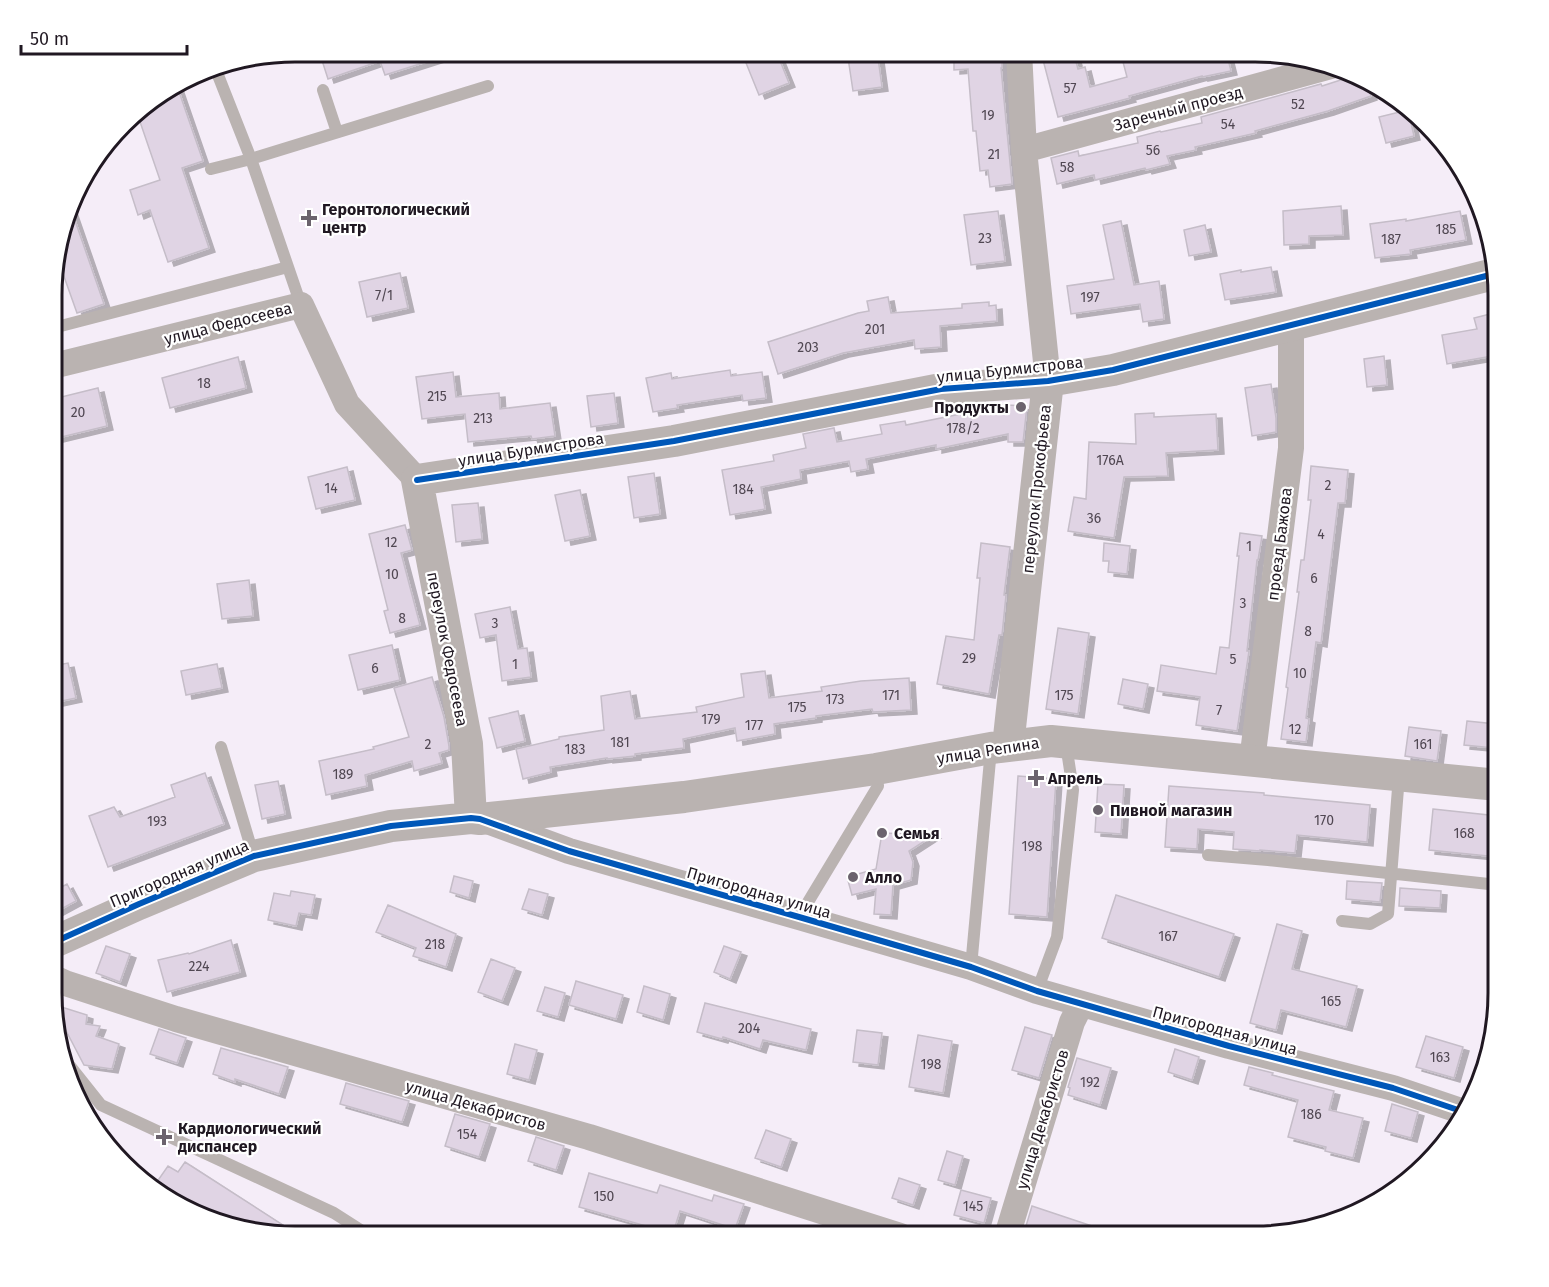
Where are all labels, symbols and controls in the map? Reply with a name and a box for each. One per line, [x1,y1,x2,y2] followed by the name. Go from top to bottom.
[21,18,188,56] scale bar
[30,28,69,50] text: 50 m
[1064,80,1076,97] house number: 57
[1112,82,1245,135] street label: Заречный проезд
[1291,96,1305,113] house number: 52
[981,107,995,124] house number: 19
[1221,116,1236,133] house number: 54
[1146,142,1160,159] house number: 56
[988,146,1000,163] house number: 21
[1060,159,1075,176] house number: 58
[322,200,470,237] place label: Геронтологический центр
[300,209,318,227] marker: Геронтологический центр
[1436,221,1456,238] house number: 185
[978,230,992,247] house number: 23
[1381,231,1401,248] house number: 187
[375,287,393,304] house number: 7/1
[1080,289,1100,306] house number: 197
[162,298,294,349] street label: улица Федосеева
[865,321,885,338] house number: 201
[797,339,819,356] house number: 203
[936,352,1084,387] street label: улица Бурмистрова
[197,375,211,392] house number: 18
[427,388,447,405] house number: 215
[934,398,1009,417] place label: Продукты
[1014,400,1028,414] marker: Продукты
[71,404,86,421] house number: 20
[1018,404,1055,575] street label: переулок Прокофьева
[473,410,493,427] house number: 213
[946,420,980,437] house number: 178/2
[457,429,605,470] street label: улица Бурмистрова
[1096,452,1124,469] house number: 176А
[1325,477,1332,494] house number: 2
[324,480,338,497] house number: 14
[732,481,754,498] house number: 184
[1263,486,1296,602] street label: проезд Бажова
[1087,510,1101,527] house number: 36
[1317,526,1325,543] house number: 4
[385,534,398,551] house number: 12
[1246,538,1252,555] house number: 1
[385,566,399,583] house number: 10
[423,570,472,728] street label: переулок Федосеева
[1310,570,1318,587] house number: 6
[1240,595,1247,612] house number: 3
[398,610,406,627] house number: 8
[492,615,499,632] house number: 3
[1304,623,1312,640] house number: 8
[962,650,976,667] house number: 29
[1229,651,1237,668] house number: 5
[512,656,518,673] house number: 1
[371,660,379,677] house number: 6
[1293,665,1307,682] house number: 10
[882,687,900,704] house number: 171
[1054,687,1074,704] house number: 175
[825,691,845,708] house number: 173
[787,699,807,716] house number: 175
[1216,702,1222,719] house number: 7
[701,711,721,728] house number: 179
[745,717,763,734] house number: 177
[1289,721,1302,738] house number: 12
[935,733,1041,768] street label: улица Репина
[610,734,630,751] house number: 181
[425,736,432,753] house number: 2
[1414,736,1432,753] house number: 161
[565,741,585,758] house number: 183
[333,766,353,783] house number: 189
[1047,769,1103,788] place label: Апрель
[1029,771,1043,785] marker: Апрель
[1110,801,1232,820] place label: Пивной магазин
[1091,803,1105,817] marker: Пивной магазин
[1314,812,1334,829] house number: 170
[147,813,167,830] house number: 193
[894,824,940,843] place label: Семья
[1453,825,1475,842] house number: 168
[875,826,889,840] marker: Семья
[107,836,252,911] street label: Пригородная улица
[1021,838,1043,855] house number: 198
[685,863,833,922] street label: Пригородная улица
[864,868,902,887] place label: Алло
[846,870,860,884] marker: Алло
[1158,928,1178,945] house number: 167
[425,936,445,953] house number: 218
[189,958,210,975] house number: 224
[1321,993,1341,1010] house number: 165
[1150,1002,1299,1059] street label: Пригородная улица
[738,1020,761,1037] house number: 204
[1012,1047,1073,1191] street label: улица Декабристов
[1430,1049,1450,1066] house number: 163
[920,1056,942,1073] house number: 198
[1080,1074,1100,1091] house number: 192
[403,1076,548,1135] street label: улица Декабристов
[1300,1106,1322,1123] house number: 186
[178,1119,321,1156] place label: Кардиологический диспансер
[457,1126,478,1143] house number: 154
[155,1128,173,1146] marker: Кардиологический диспансер
[594,1188,615,1205] house number: 150
[963,1198,983,1215] house number: 145

